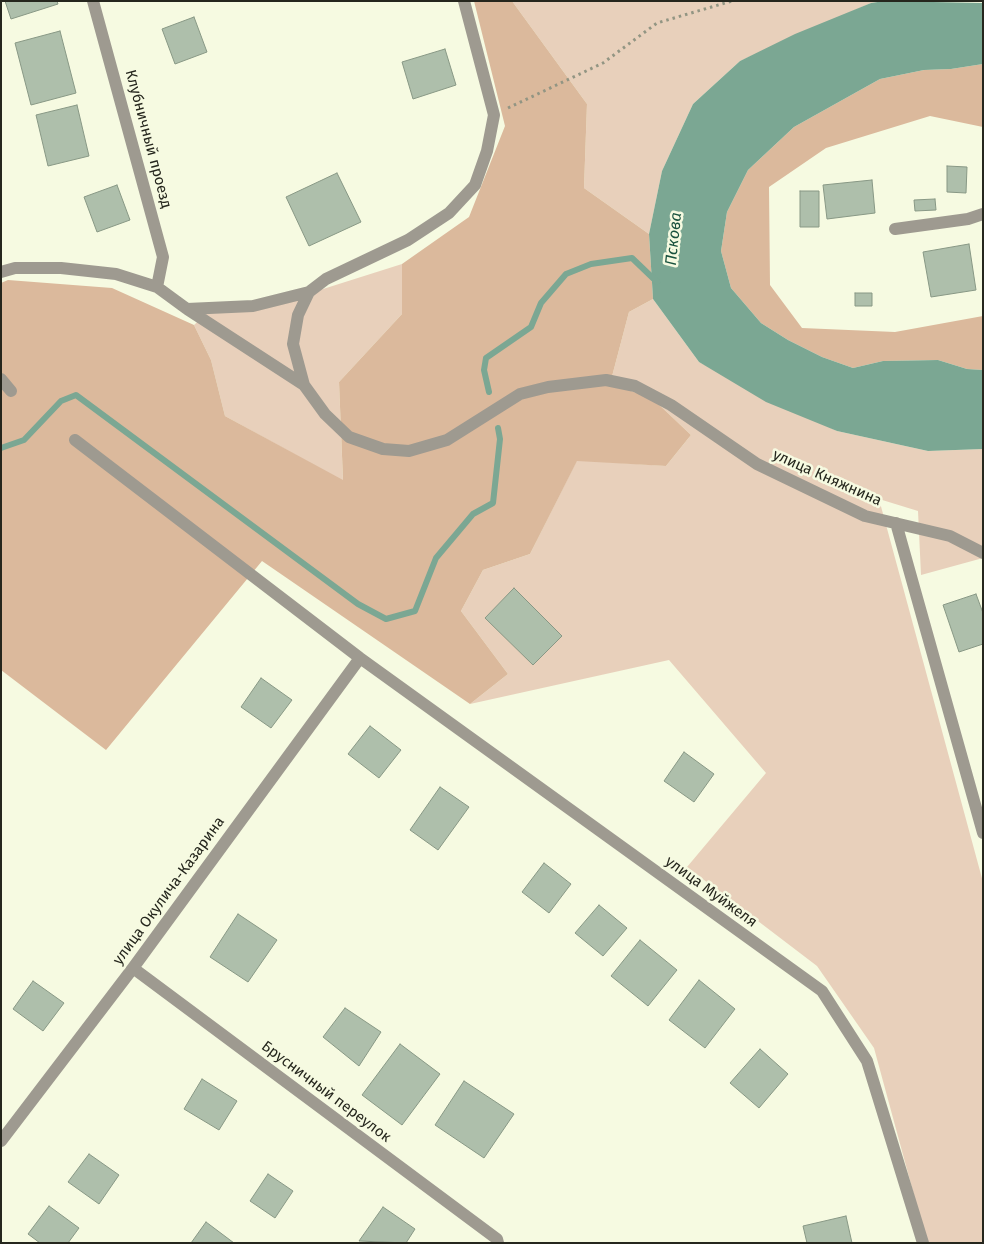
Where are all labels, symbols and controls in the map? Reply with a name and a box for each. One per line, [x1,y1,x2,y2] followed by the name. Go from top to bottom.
[121,68,175,210] street label: Клубничный проезд
[662,211,686,267] water label: Пскова
[770,446,884,510] street label: улица Княжнина
[109,814,229,968] street label: улица Окулича-Казарина
[661,853,761,931] street label: улица Муйжеля
[258,1037,394,1147] street label: Брусничный переулок

